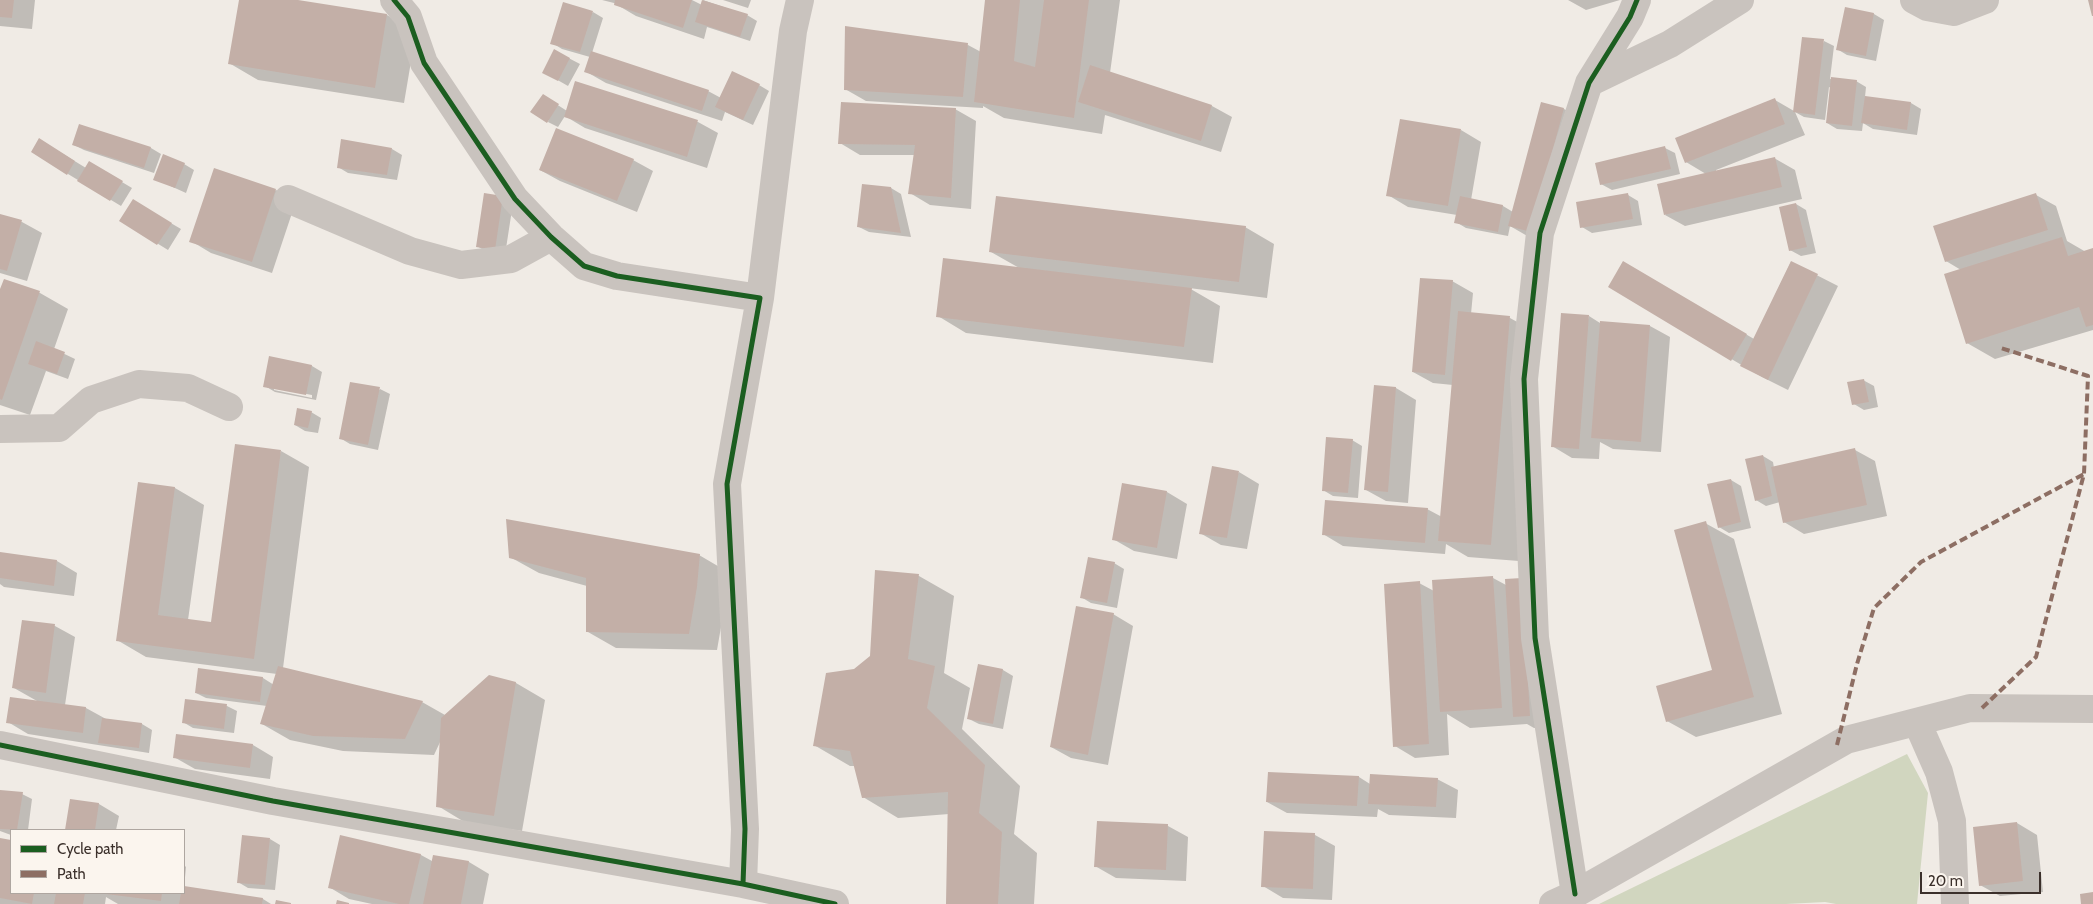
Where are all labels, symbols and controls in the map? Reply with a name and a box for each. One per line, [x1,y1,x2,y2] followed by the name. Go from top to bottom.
[10,829,185,894] legend
[57,840,123,858] text: Cycle path
[1923,862,2044,894] scale bar
[57,865,86,883] text: Path
[1928,872,1963,890] text: 20 m

